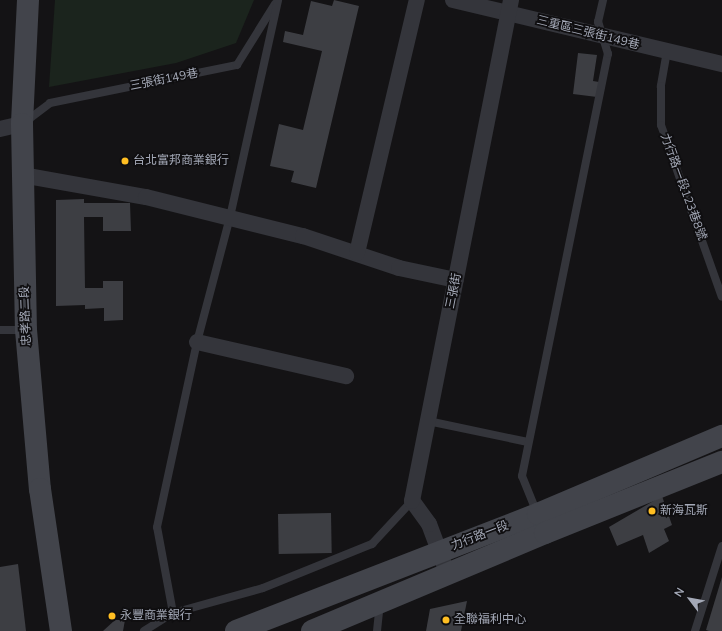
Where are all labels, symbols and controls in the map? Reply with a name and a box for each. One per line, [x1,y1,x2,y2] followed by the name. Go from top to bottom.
[535,13,641,53] street label: 三重區三張街149巷
[128,66,200,94] street label: 三張街149巷
[657,132,709,242] street label: 力行路一段123巷8號
[133,154,229,168] place label: 台北富邦商業銀行
[120,156,130,166] marker: 台北富邦商業銀行
[443,272,465,310] street label: 三張街
[18,286,34,346] street label: 忠孝路二段
[660,504,708,518] place label: 新海瓦斯
[647,506,657,516] marker: 新海瓦斯
[449,519,511,553] street label: 力行路一段
[670,579,710,619] north arrow
[671,585,688,600] text: N
[120,609,192,623] place label: 永豐商業銀行
[107,611,117,621] marker: 永豐商業銀行
[454,613,526,627] place label: 全聯福利中心
[441,615,451,625] marker: 全聯福利中心

